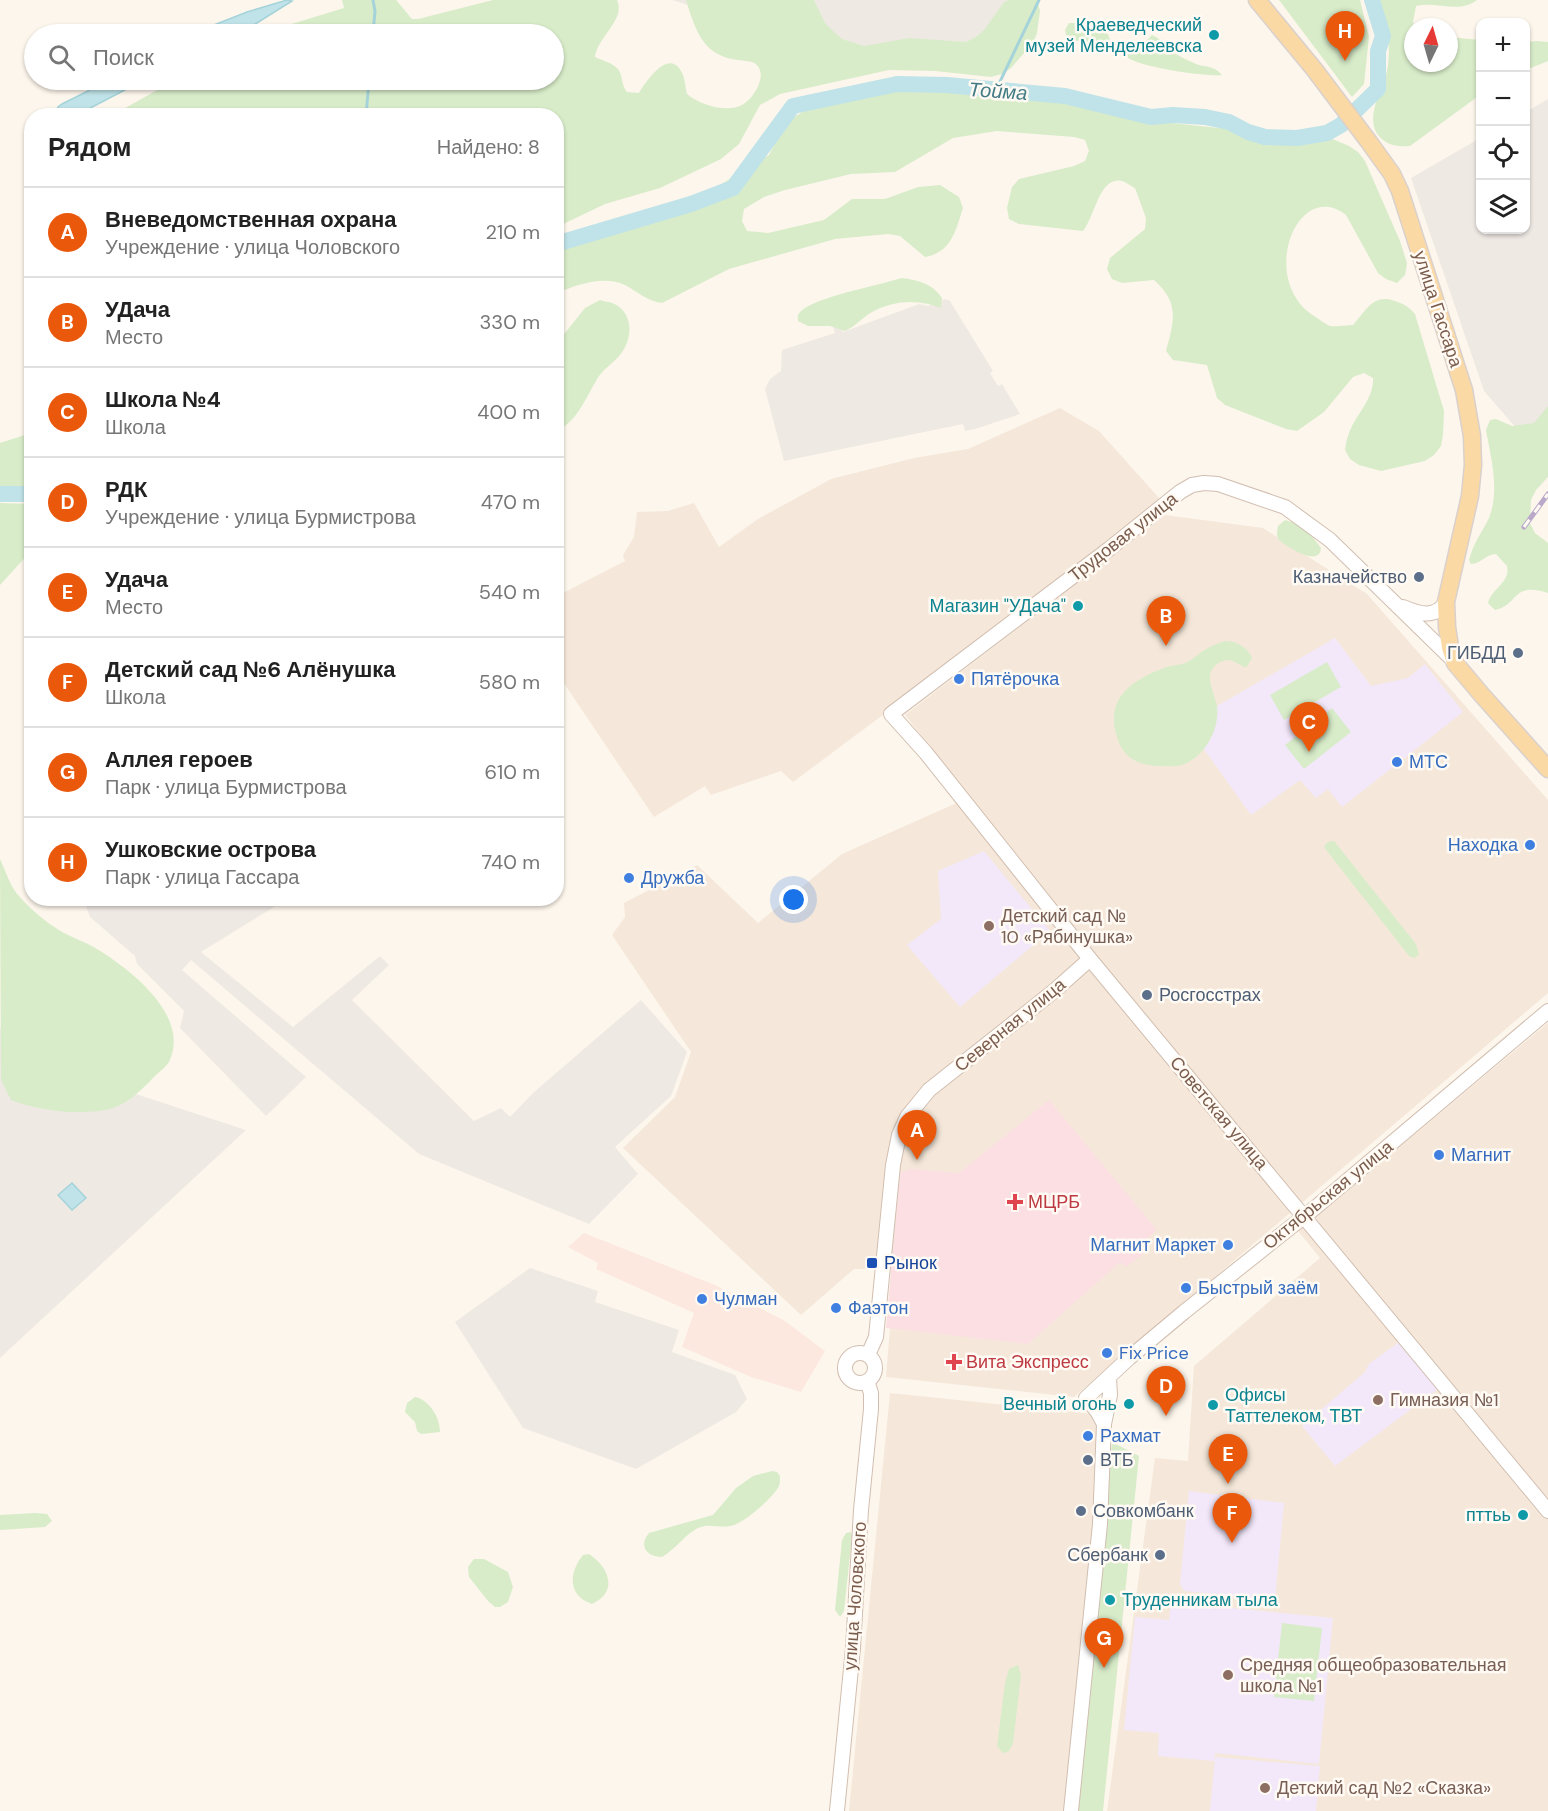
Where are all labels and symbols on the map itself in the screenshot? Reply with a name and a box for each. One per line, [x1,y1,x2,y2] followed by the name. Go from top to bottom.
[1326,11,1364,61] pin: H
[1025,13,1203,58] place label: Краеведческий музей Менделеевска
[1404,18,1458,72] north arrow
[1207,28,1221,42] marker: Краеведческий музей Менделеевска
[968,76,1028,106] water label: Тойма
[1408,248,1468,371] street label: улица Гассара
[1064,486,1183,587] street label: Трудовая улица
[1293,565,1407,589] place label: Казначейство
[1412,570,1426,584] marker: Казначейство
[929,594,1066,618] place label: Магазин "УДача"
[1146,596,1186,646] pin: B
[1071,599,1085,613] marker: Магазин "УДача"
[1447,641,1506,665] place label: ГИБДД
[1511,646,1525,660] marker: ГИБДД
[971,667,1060,691] place label: Пятёрочка
[952,672,966,686] marker: Пятёрочка
[1290,702,1328,752] pin: C
[1409,750,1448,774] place label: МТС
[1390,755,1404,769] marker: МТС
[1448,833,1519,857] place label: Находка
[1523,838,1537,852] marker: Находка
[641,866,705,890] place label: Дружба
[622,871,636,885] marker: Дружба
[779,885,808,914] your location
[1001,904,1133,949] place label: Детский сад № 10 «Рябинушка»
[982,919,996,933] marker: Детский сад № 10 «Рябинушка»
[949,972,1071,1077] street label: Северная улица
[1159,983,1261,1007] place label: Росгосстрах
[1140,988,1154,1002] marker: Росгосстрах
[1164,1051,1274,1176] street label: Советская улица
[898,1110,936,1160] pin: A
[1258,1134,1399,1255] street label: Октябрьская улица
[1451,1143,1511,1167] place label: Магнит
[1432,1148,1446,1162] marker: Магнит
[1028,1190,1080,1214] place label: МЦРБ
[1006,1193,1024,1211] marker: МЦРБ
[1090,1233,1216,1257] place label: Магнит Маркет
[1221,1238,1235,1252] marker: Магнит Маркет
[884,1251,937,1275] place label: Рынок
[865,1256,879,1270] marker: Рынок
[1198,1276,1318,1300] place label: Быстрый заём
[1179,1281,1193,1295] marker: Быстрый заём
[714,1287,777,1311] place label: Чулман
[695,1292,709,1306] marker: Чулман
[848,1296,908,1320] place label: Фаэтон
[829,1301,843,1315] marker: Фаэтон
[1119,1341,1189,1365] place label: Fix Price
[1100,1346,1114,1360] marker: Fix Price
[966,1350,1089,1374] place label: Вита Экспресс
[947,1355,961,1369] marker: Вита Экспресс
[1146,1366,1186,1416] pin: D
[1225,1383,1362,1428] place label: Офисы Таттелеком, ТВТ
[1390,1388,1499,1412] place label: Гимназия №1
[1003,1392,1117,1416] place label: Вечный огонь
[1371,1393,1385,1407] marker: Гимназия №1
[1122,1397,1136,1411] marker: Вечный огонь
[1206,1398,1220,1412] marker: Офисы Таттелеком, ТВТ
[1100,1424,1161,1448] place label: Рахмат
[1081,1429,1095,1443] marker: Рахмат
[1208,1434,1248,1484] pin: E
[1100,1448,1134,1472] place label: ВТБ
[1081,1453,1095,1467] marker: ВТБ
[1212,1494,1252,1543] pin: F
[1093,1499,1194,1523] place label: Совкомбанк
[1466,1503,1511,1527] place label: пттьь
[1074,1504,1088,1518] marker: Совкомбанк
[1516,1508,1530,1522] marker: пттьь
[838,1521,872,1671] street label: улица Чоловского
[1067,1543,1148,1567] place label: Сбербанк
[1153,1548,1167,1562] marker: Сбербанк
[1122,1588,1279,1612] place label: Труденникам тыла
[1103,1593,1117,1607] marker: Труденникам тыла
[1084,1618,1124,1668] pin: G
[1240,1653,1507,1698] place label: Средняя общеобразовательная школа №1
[1221,1668,1235,1682] marker: Средняя общеобразовательная школа №1
[1277,1776,1491,1800] place label: Детский сад №2 «Сказка»
[1258,1781,1272,1795] marker: Детский сад №2 «Сказка»

